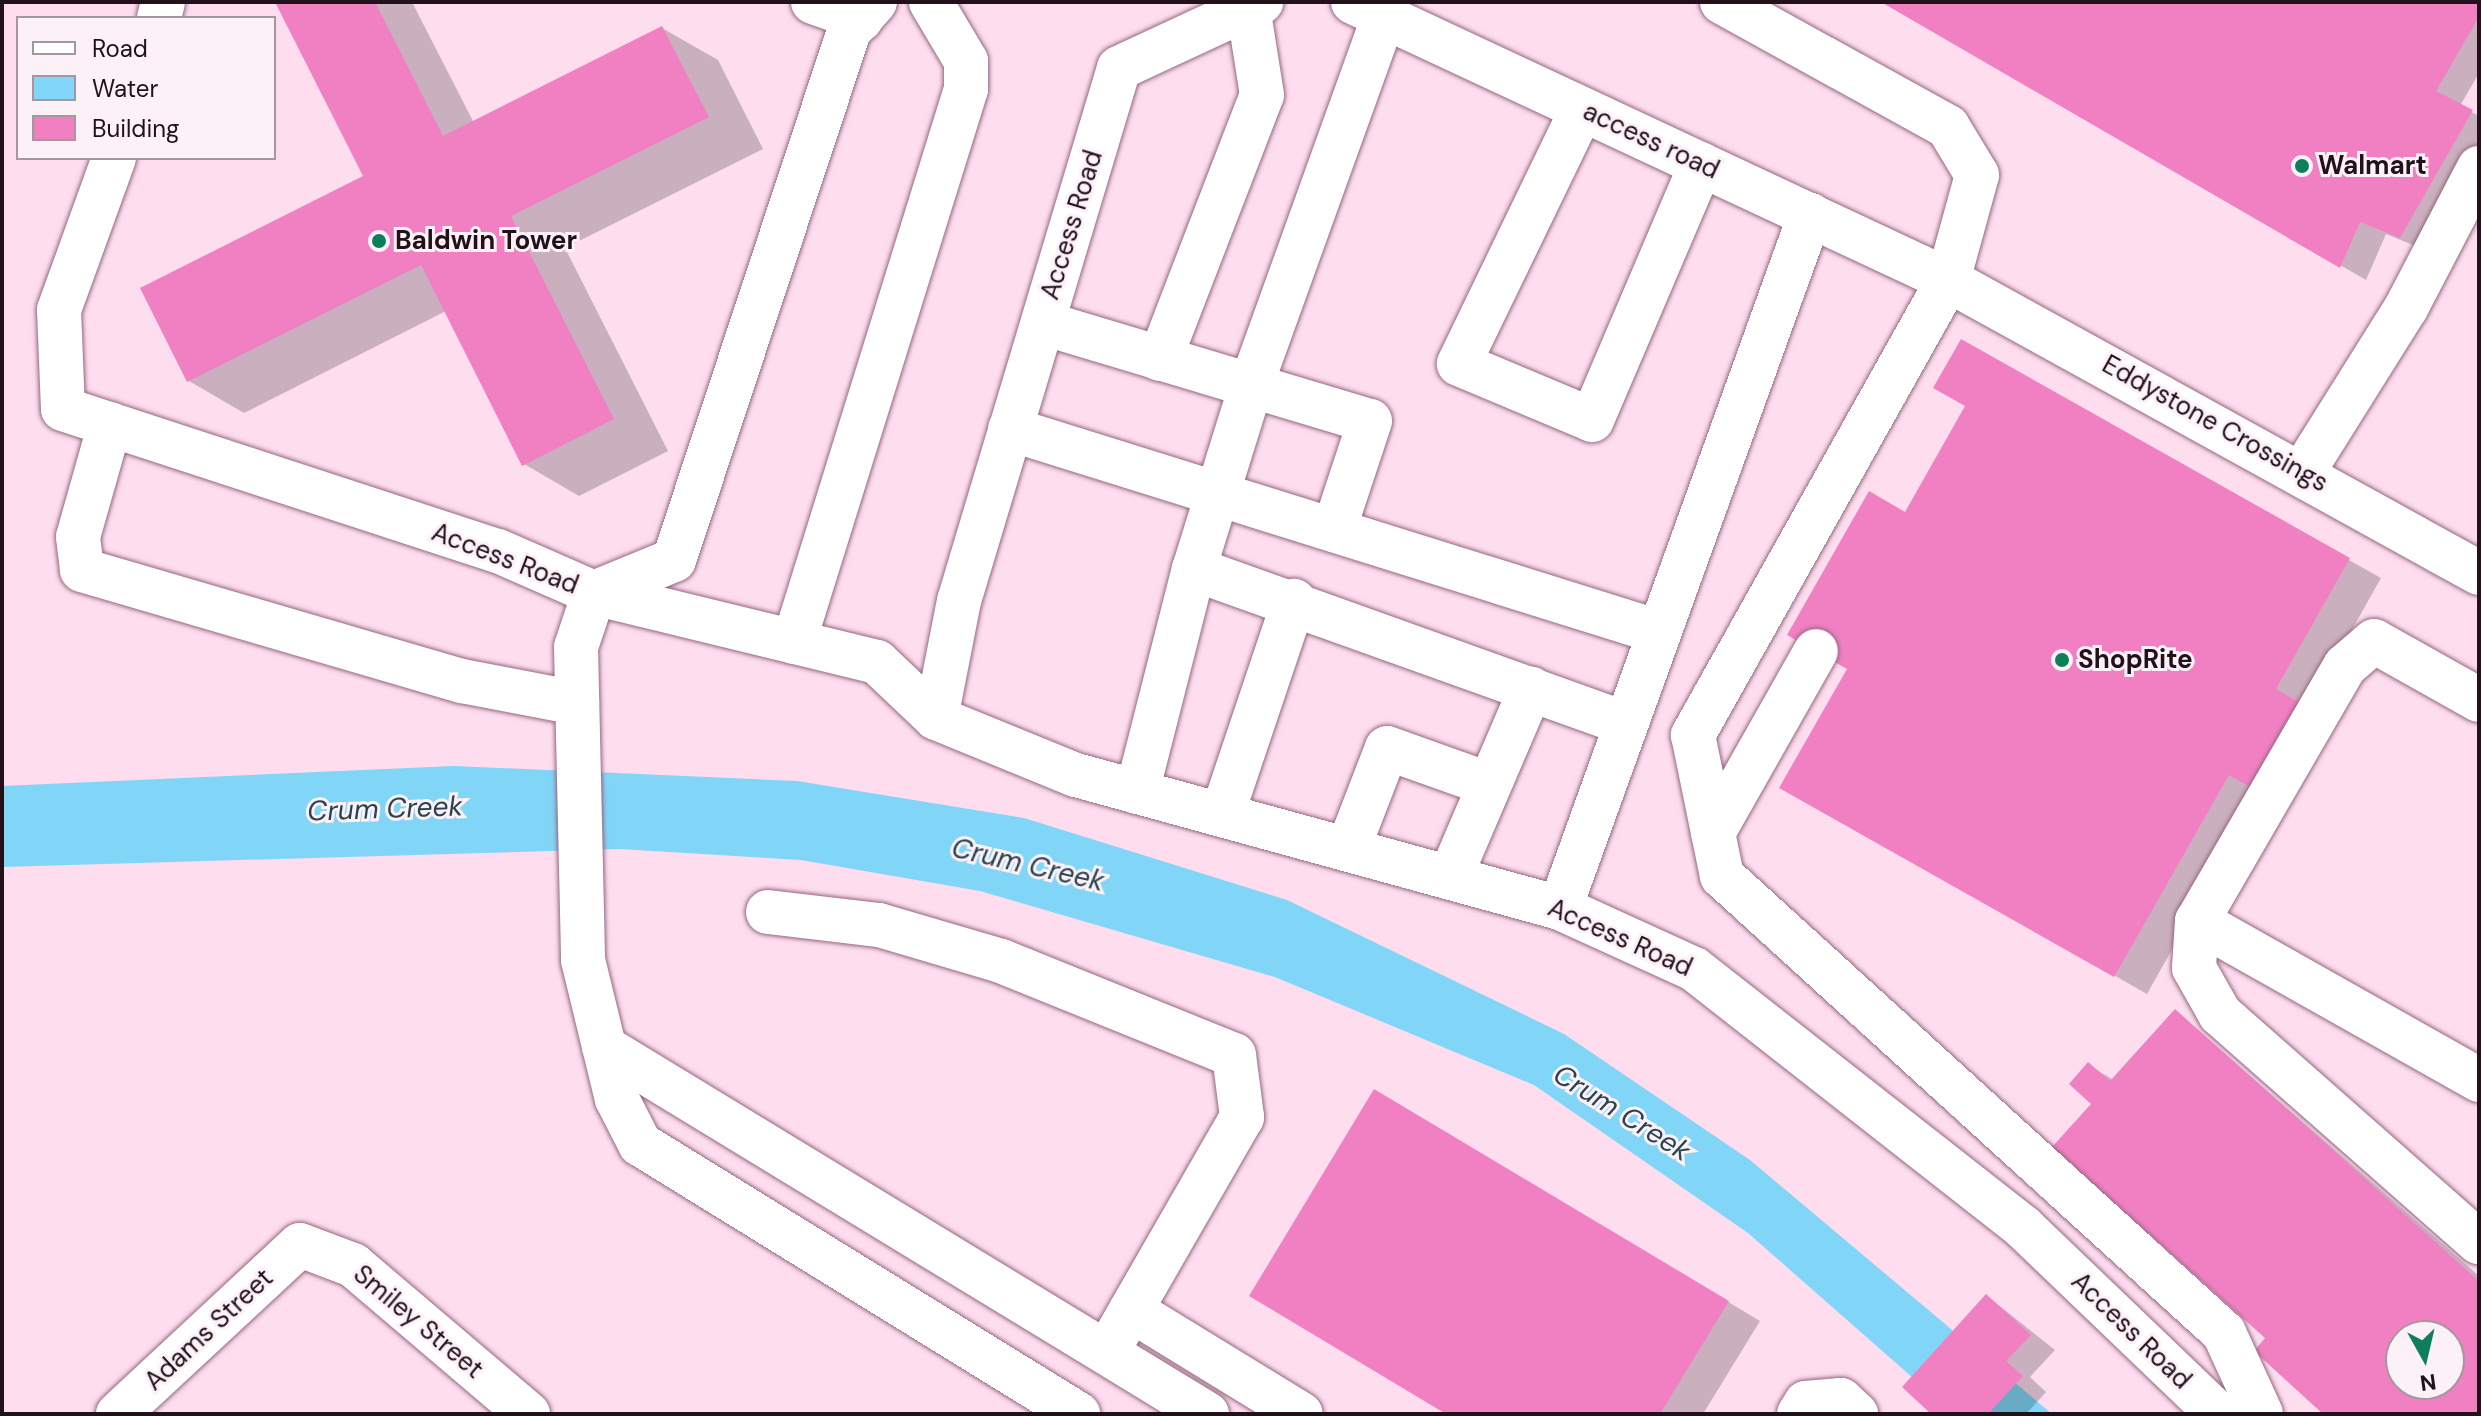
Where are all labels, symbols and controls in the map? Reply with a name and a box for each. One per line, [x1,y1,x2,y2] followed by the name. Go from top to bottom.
[16,16,276,160] legend
[92,33,148,64] text: Road
[92,73,158,104] text: Water
[1578,96,1724,186] street label: access road
[92,113,179,144] text: Building
[1034,147,1110,303] street label: Access Road
[2318,150,2427,182] place label: Walmart
[2293,157,2311,175] marker: Walmart
[395,225,577,257] place label: Baldwin Tower
[370,232,388,250] marker: Baldwin Tower
[2097,349,2333,499] street label: Eddystone Crossings
[427,517,583,601] street label: Access Road
[2078,644,2193,676] place label: ShopRite
[2053,651,2071,669] marker: ShopRite
[307,789,463,829] water label: Crum Creek
[948,831,1108,899] water label: Crum Creek
[1543,892,1697,984] street label: Access Road
[1547,1058,1697,1168] water label: Crum Creek
[347,1259,489,1385] street label: Smiley Street
[138,1263,280,1397] street label: Adams Street
[2065,1266,2197,1396] street label: Access Road
[2385,1320,2465,1400] north arrow
[2418,1367,2438,1398] text: N

